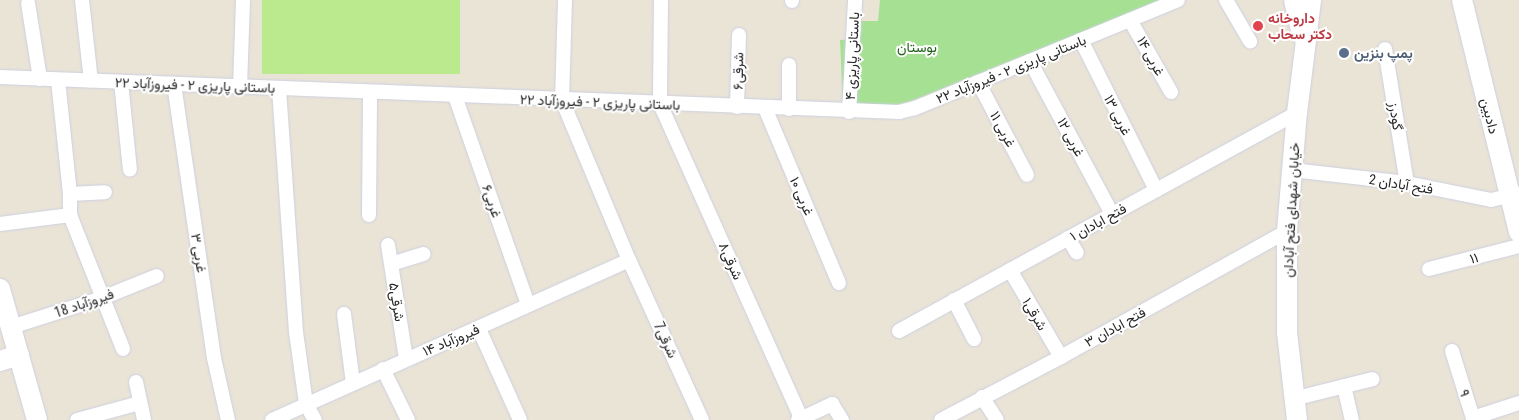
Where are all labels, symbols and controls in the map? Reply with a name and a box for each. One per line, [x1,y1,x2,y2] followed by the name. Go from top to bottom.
[1268,10,1332,42] place label: داروخانه دکتر سحاب
[841,11,863,101] street label: باستانی پاریزی ۴
[1252,20,1264,32] marker: داروخانه دکتر سحاب
[934,31,1088,107] street label: باستانی پاریزی ۲ - فیروزآباد ۲۲
[1133,34,1169,78] street label: غربی ۱۴
[897,39,937,55] park label: بوستان
[1354,45,1413,61] place label: پمپ بنزین
[1338,47,1350,59] marker: پمپ بنزین
[729,52,747,90] street label: شرقی۶
[115,74,275,96] street label: باستانی پاریزی ۲ - فیروزآباد ۲۲
[520,91,680,113] street label: باستانی پاریزی ۲ - فیروزآباد ۲۲
[1101,92,1135,138] street label: غربی ۱۳
[1477,96,1503,136] street label: دادبین
[1385,101,1407,131] street label: گودرز
[987,108,1019,150] street label: غربی ۱۱
[1054,115,1088,159] street label: غربی ۱۲
[1279,142,1303,278] street label: خیابان شهدای فتح آبادان
[1368,171,1434,197] street label: فتح آبادان 2
[786,174,818,218] street label: غربی ۱۰
[479,182,505,220] street label: غربی۶
[1067,200,1129,244] street label: فتح ابادان ۱
[188,232,210,274] street label: غربی ۳
[715,240,747,282] street label: شرقی۸
[1468,249,1480,267] street label: ۱۱
[386,281,408,323] street label: شرقی۵
[52,285,116,321] street label: فیروزآباد 18
[1019,295,1051,333] street label: شرقی۱
[1082,303,1148,351] street label: فتح ابادان ۳
[650,319,682,361] street label: شرقی7
[420,321,482,359] street label: فیروزآباد ۱۴
[1456,387,1474,399] street label: ۹

